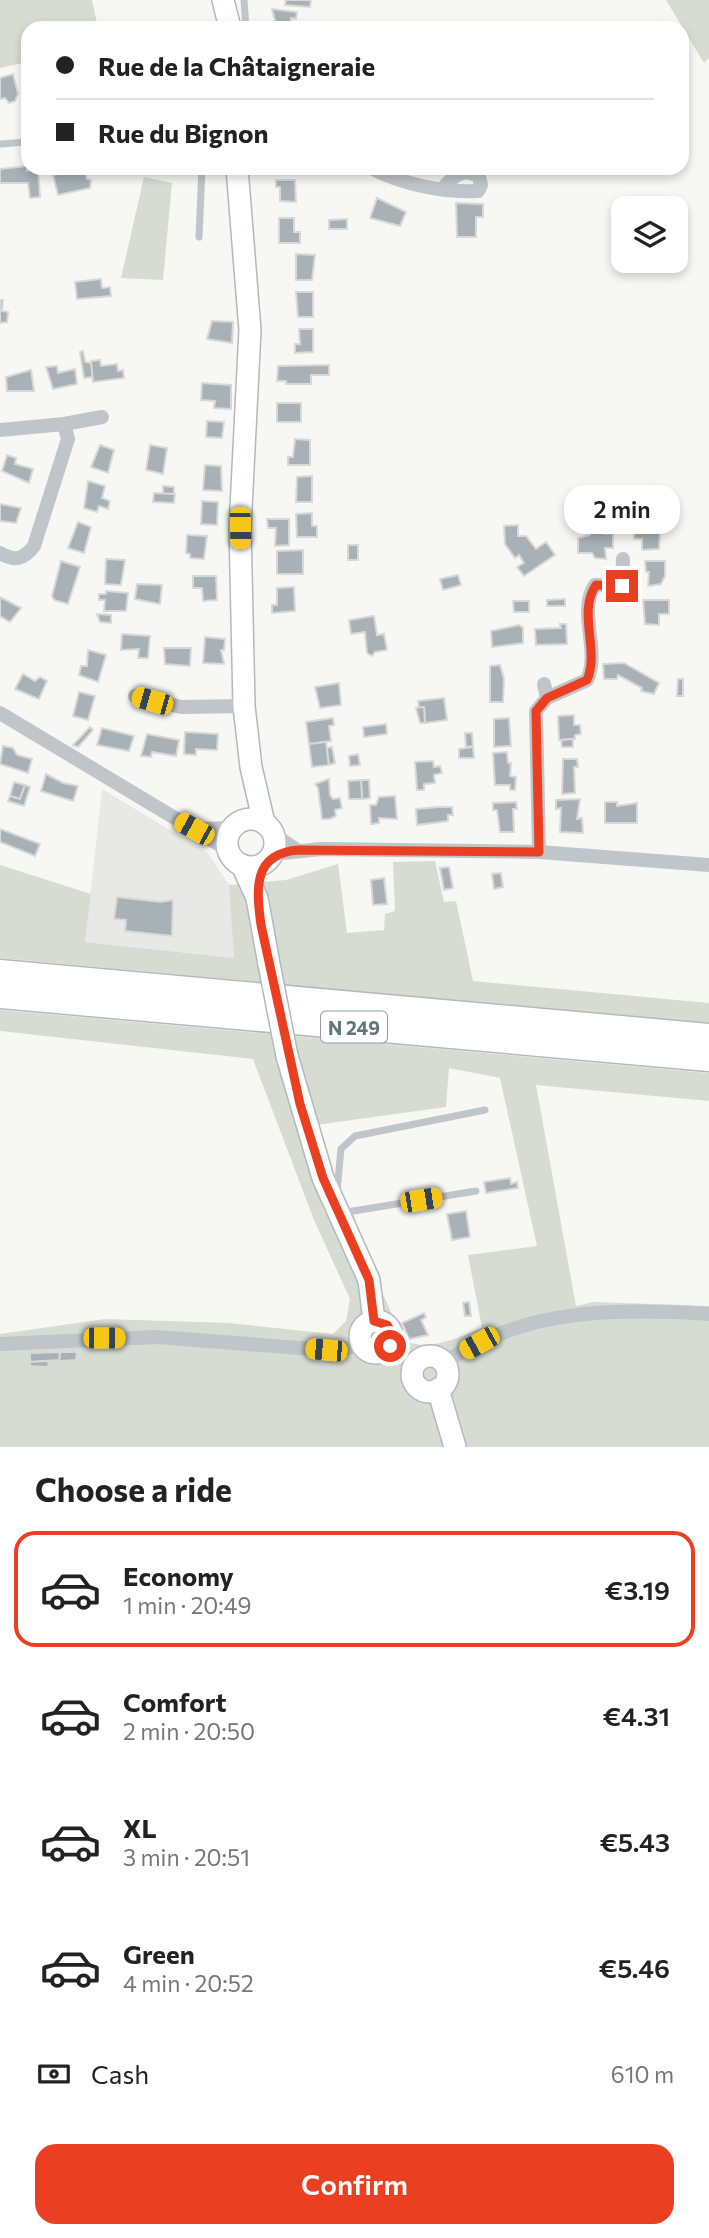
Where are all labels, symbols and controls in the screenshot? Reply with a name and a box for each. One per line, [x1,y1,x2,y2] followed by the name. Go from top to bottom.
[98,50,375,81] text: Rue de la Châtaigneraie
[98,117,269,148] text: Rue du Bignon
[611,196,688,273] map controls
[611,196,688,273] button: layers
[564,484,680,534] callout: 2 min
[594,495,650,523] text: 2 min
[230,507,251,549] car
[606,570,638,602] route end
[129,685,176,717] car
[171,810,218,848] car
[321,1012,387,1042] road number: N 249
[399,1186,444,1214] car
[456,1324,503,1362] car
[84,1328,126,1349] car
[374,1330,406,1362] route start
[305,1338,348,1362] car
[35,1469,232,1509] text: Choose a ride
[39,1558,102,1621] icon: car
[123,1560,234,1591] text: Economy
[605,1574,670,1605] text: €3.19
[123,1591,252,1619] text: 1 min · 20:49
[39,1684,102,1747] icon: car
[123,1686,226,1717] text: Comfort
[603,1700,670,1731] text: €4.31
[123,1717,255,1745] text: 2 min · 20:50
[39,1810,102,1873] icon: car
[123,1812,157,1843] text: XL
[600,1826,670,1857] text: €5.43
[123,1843,250,1871] text: 3 min · 20:51
[39,1936,102,1999] icon: car
[123,1938,195,1969] text: Green
[599,1952,670,1983] text: €5.46
[123,1969,254,1997] text: 4 min · 20:52
[35,2055,73,2093] icon: cash
[91,2058,149,2089] text: Cash
[611,2060,674,2088] text: 610 m
[35,2144,674,2224] button: Confirm

